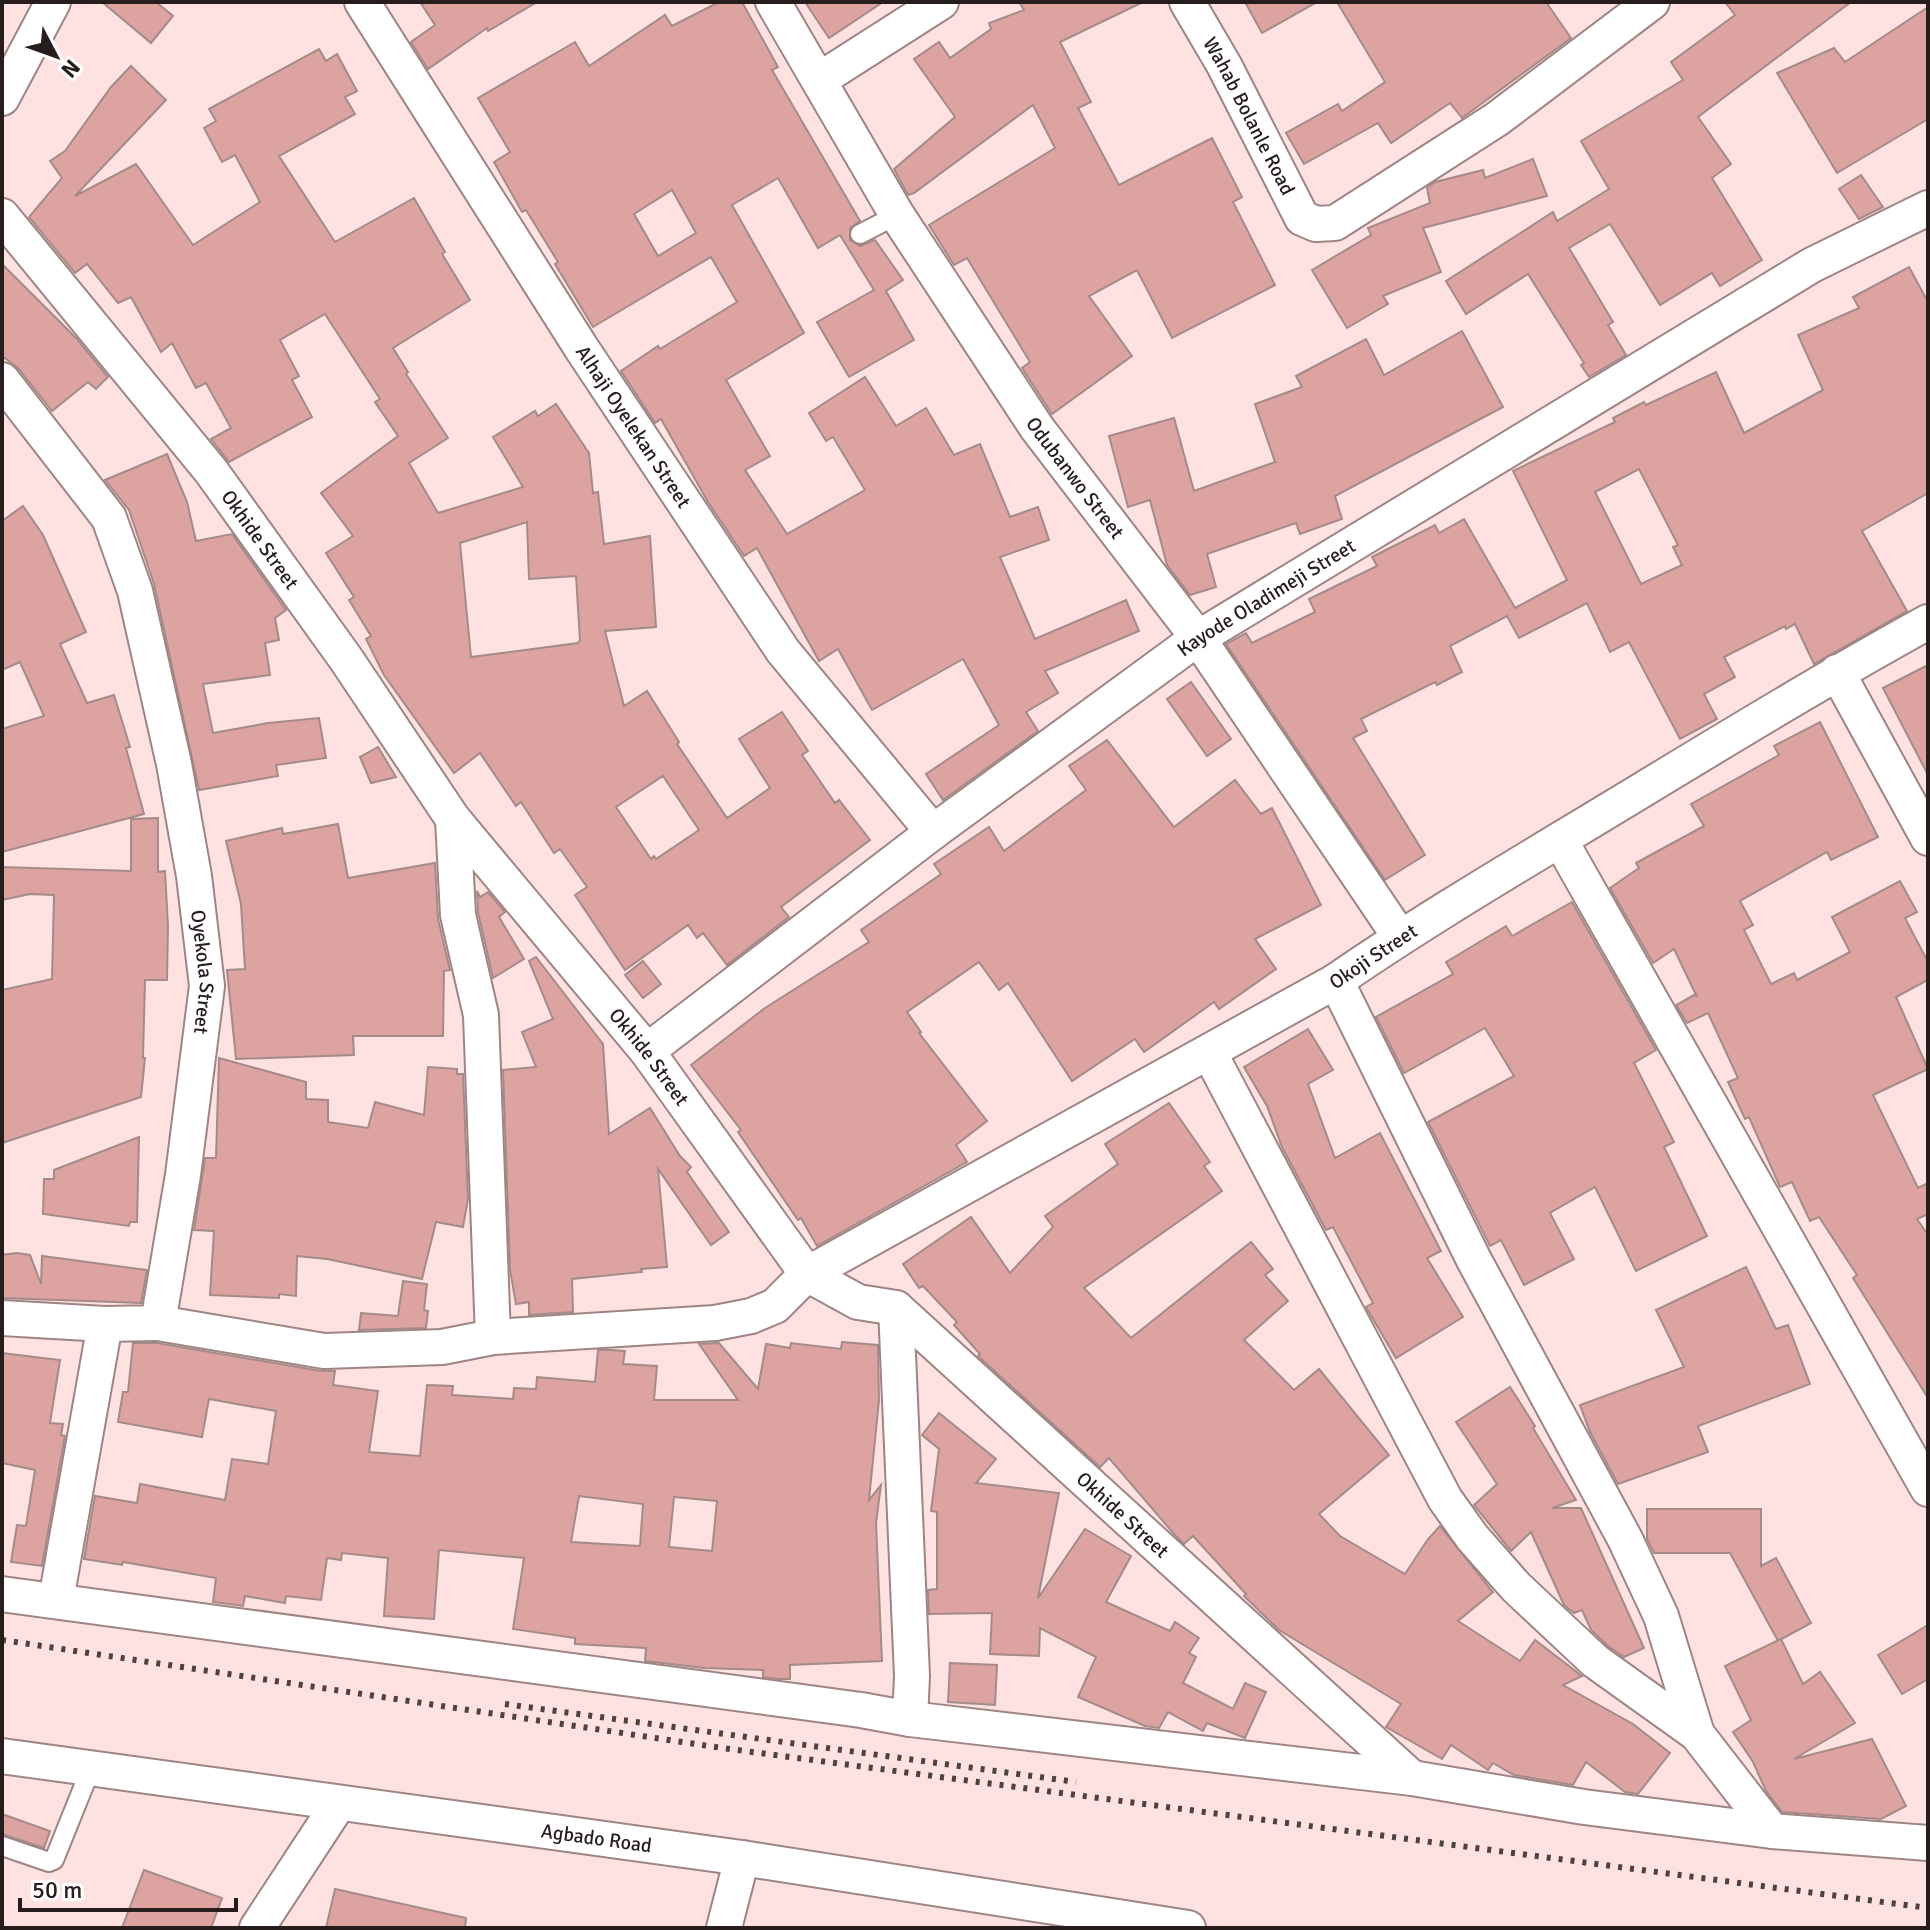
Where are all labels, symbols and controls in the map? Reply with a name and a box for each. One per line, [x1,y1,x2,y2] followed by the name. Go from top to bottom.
[16,16,96,96] north arrow
[1197,33,1300,200] street label: Wahab Bolanle Road
[56,54,86,83] text: N
[570,341,696,513] street label: Alhaji Oyelekan Street
[1020,412,1129,544] street label: Odubanwo Street
[216,485,304,594] street label: Okhide Street
[1172,533,1360,662] street label: Kayode Oladimeji Street
[185,909,219,1036] street label: Oyekola Street
[1324,919,1422,995] street label: Okoji Street
[603,1003,694,1111] street label: Okhide Street
[1071,1466,1174,1564] street label: Okhide Street
[539,1818,653,1858] street label: Agbado Road
[20,1862,236,1912] scale bar
[32,1875,82,1905] text: 50 m

